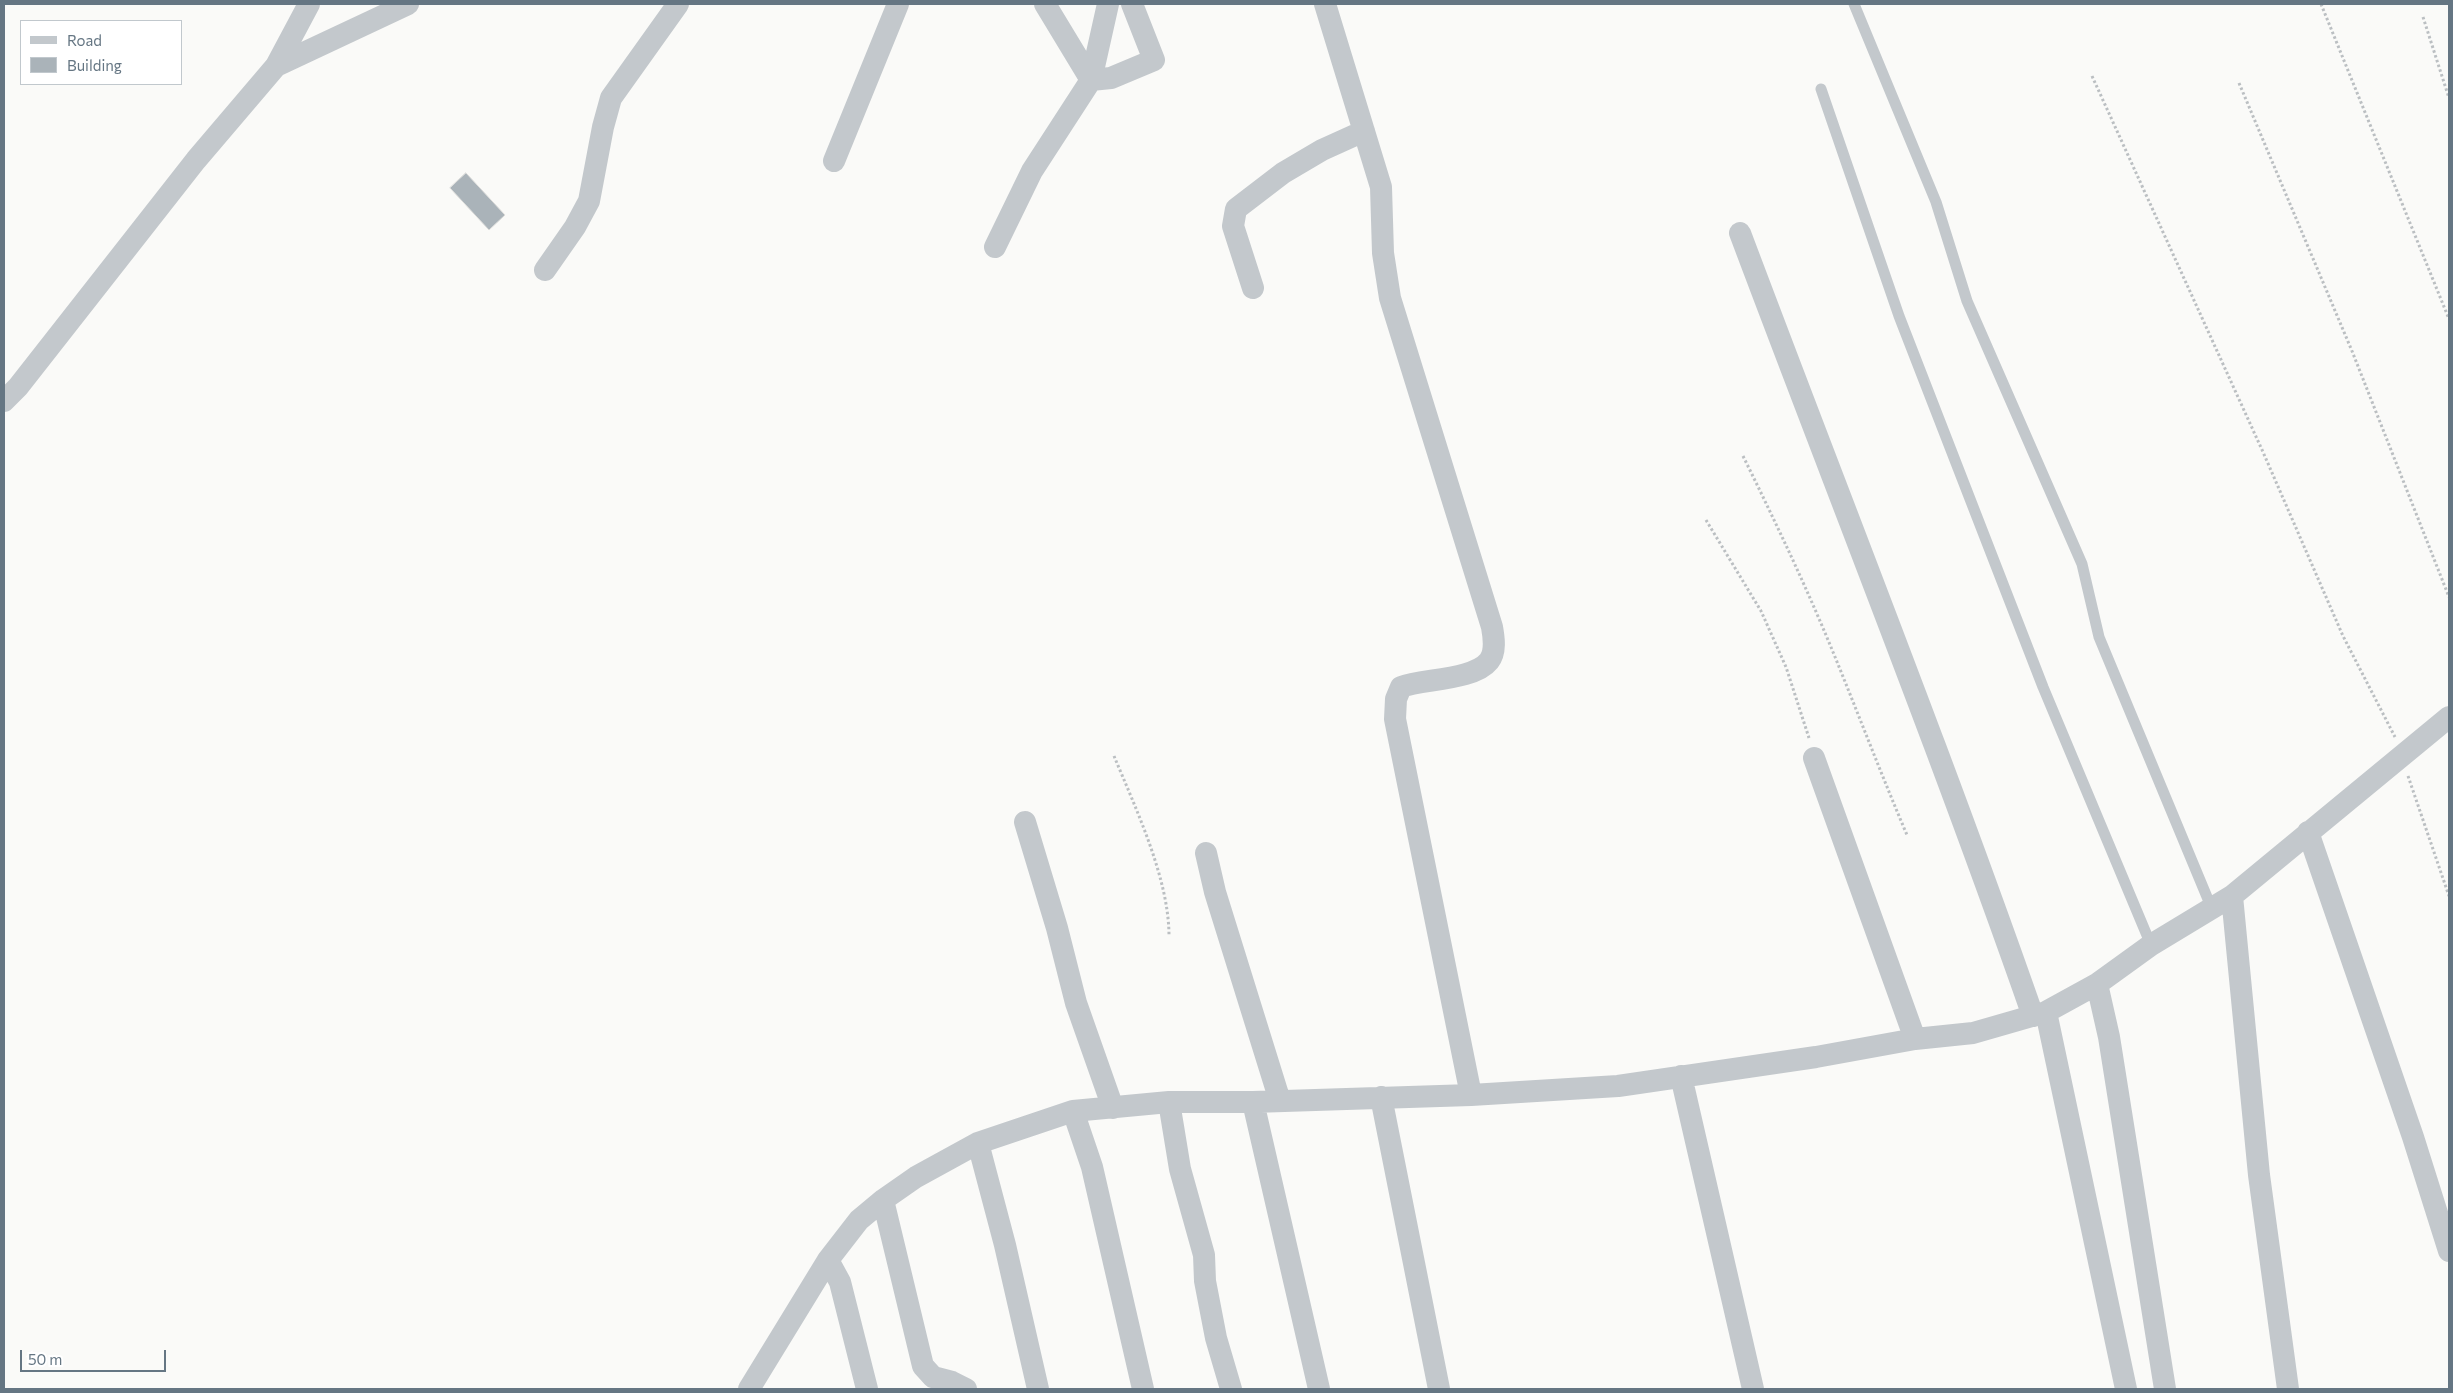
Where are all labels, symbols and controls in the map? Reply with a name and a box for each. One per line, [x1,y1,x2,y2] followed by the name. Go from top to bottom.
[20,20,182,85] legend
[67,31,102,49] text: Road
[67,56,122,74] text: Building
[22,1340,169,1372] scale bar
[28,1350,62,1368] text: 50 m

